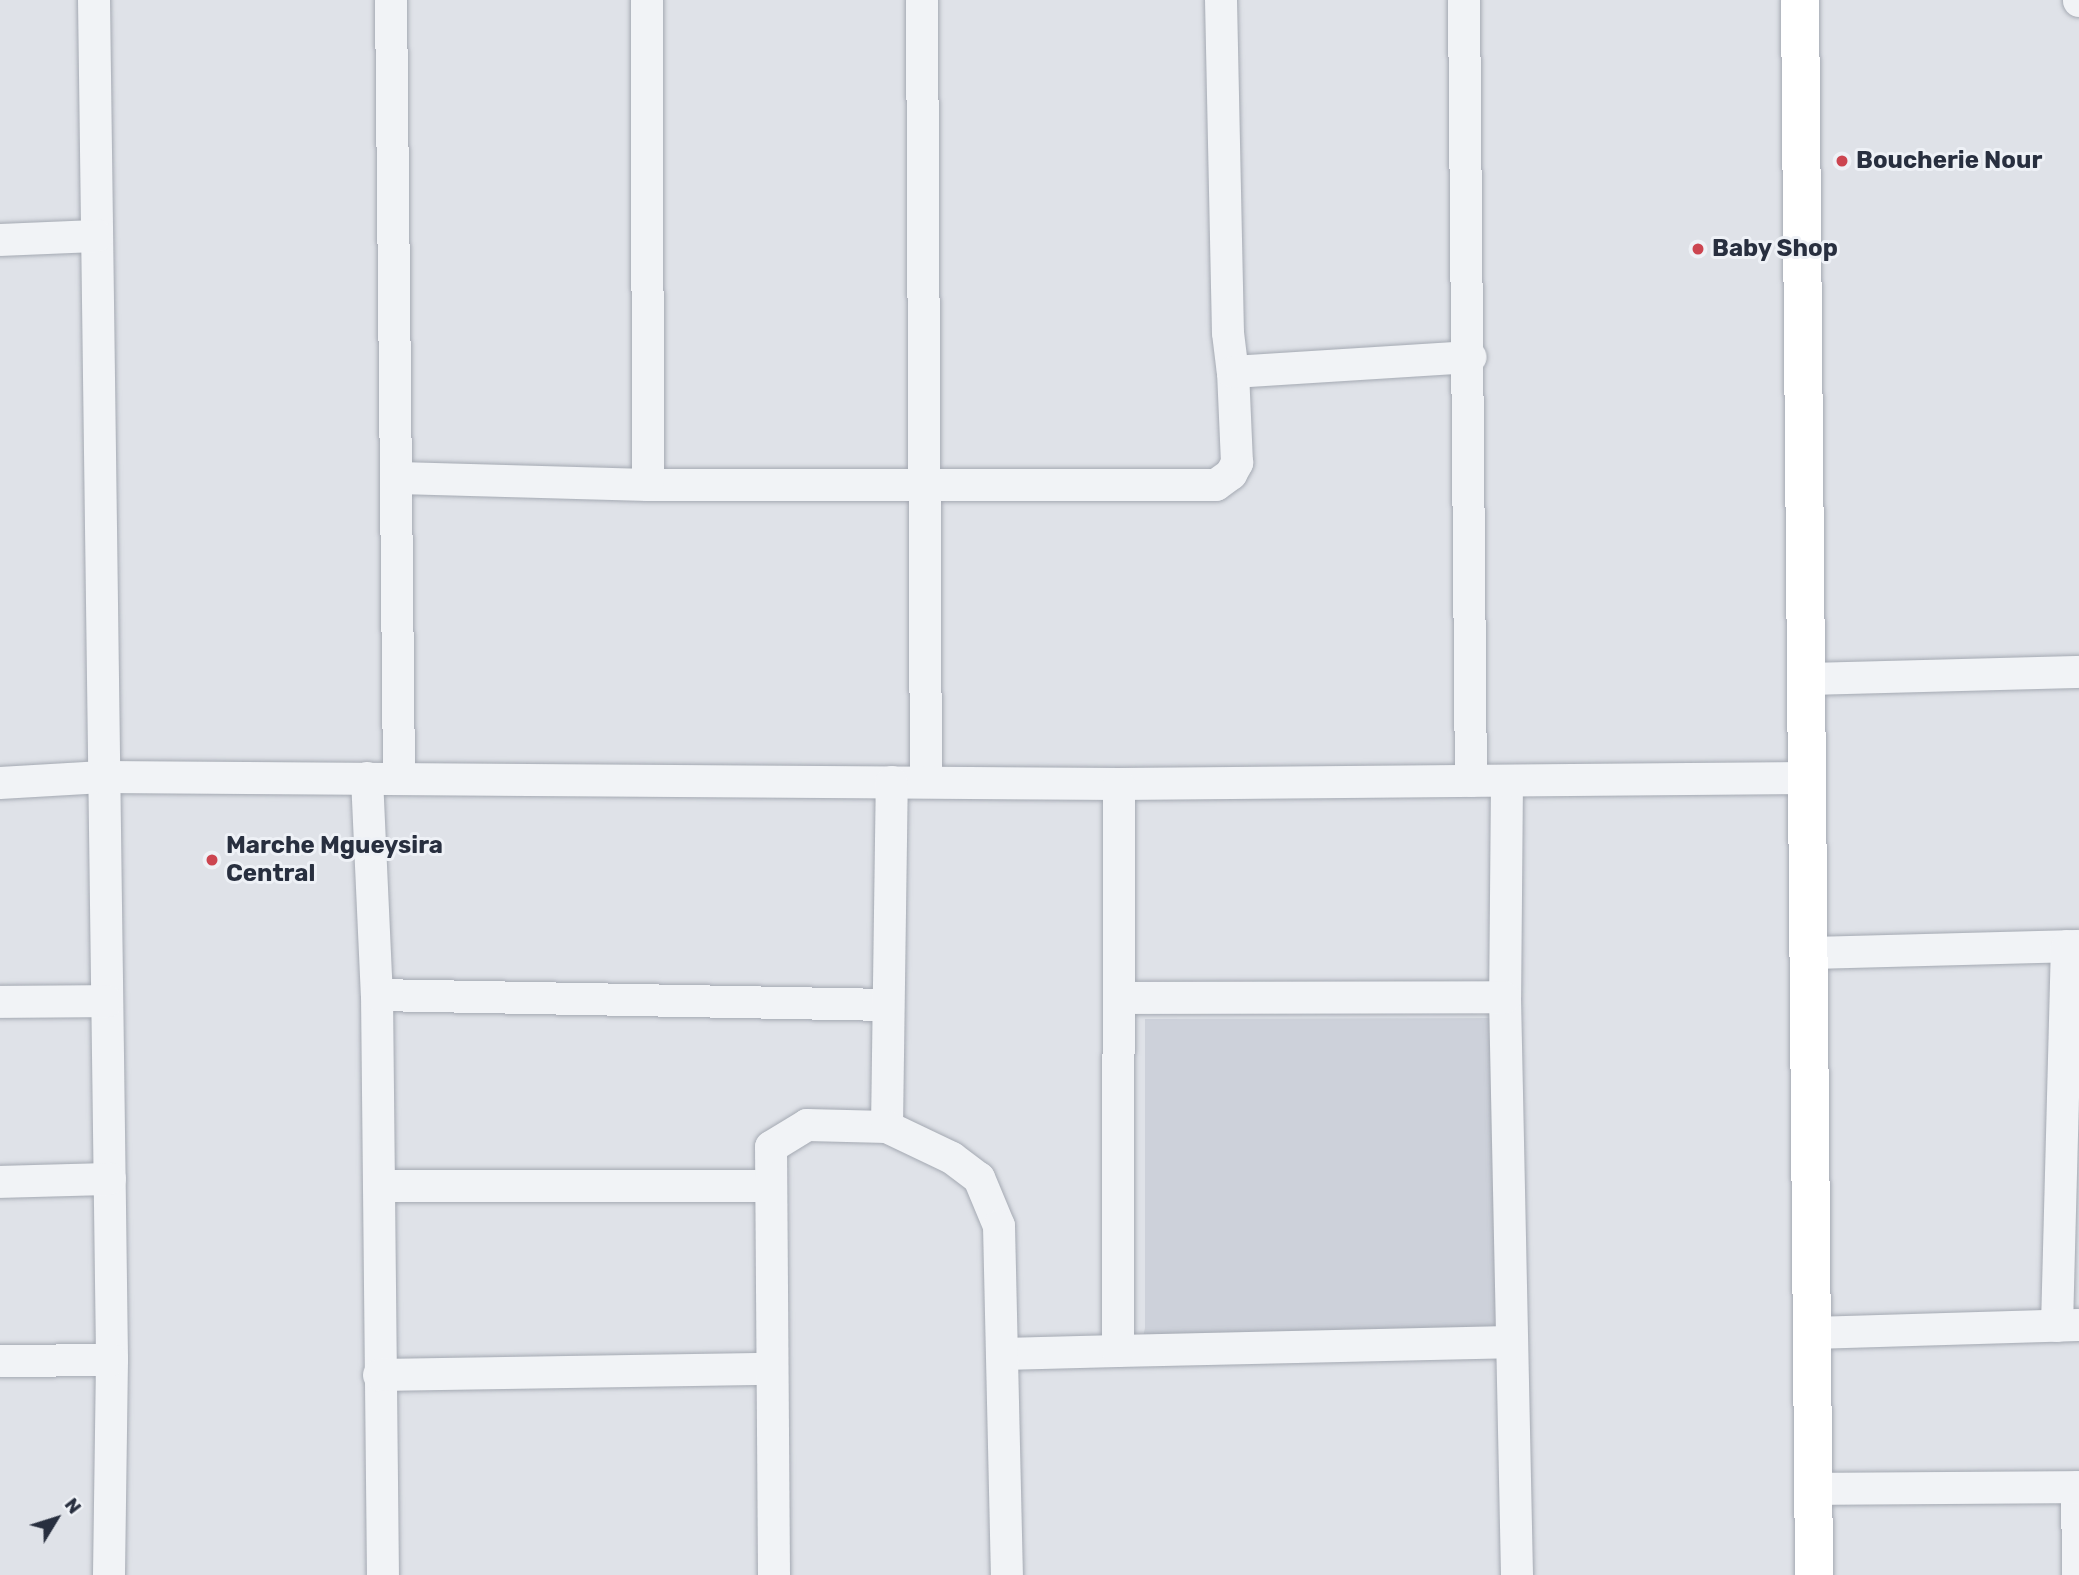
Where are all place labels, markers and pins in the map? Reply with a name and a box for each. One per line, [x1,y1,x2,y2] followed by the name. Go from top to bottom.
[1856,147,2042,175] place label: Boucherie Nour
[1834,153,1850,169] marker: Boucherie Nour
[1712,235,1838,263] place label: Baby Shop
[1690,241,1706,257] marker: Baby Shop
[226,832,443,888] place label: Marche Mgueysira Central
[204,852,220,868] marker: Marche Mgueysira Central

